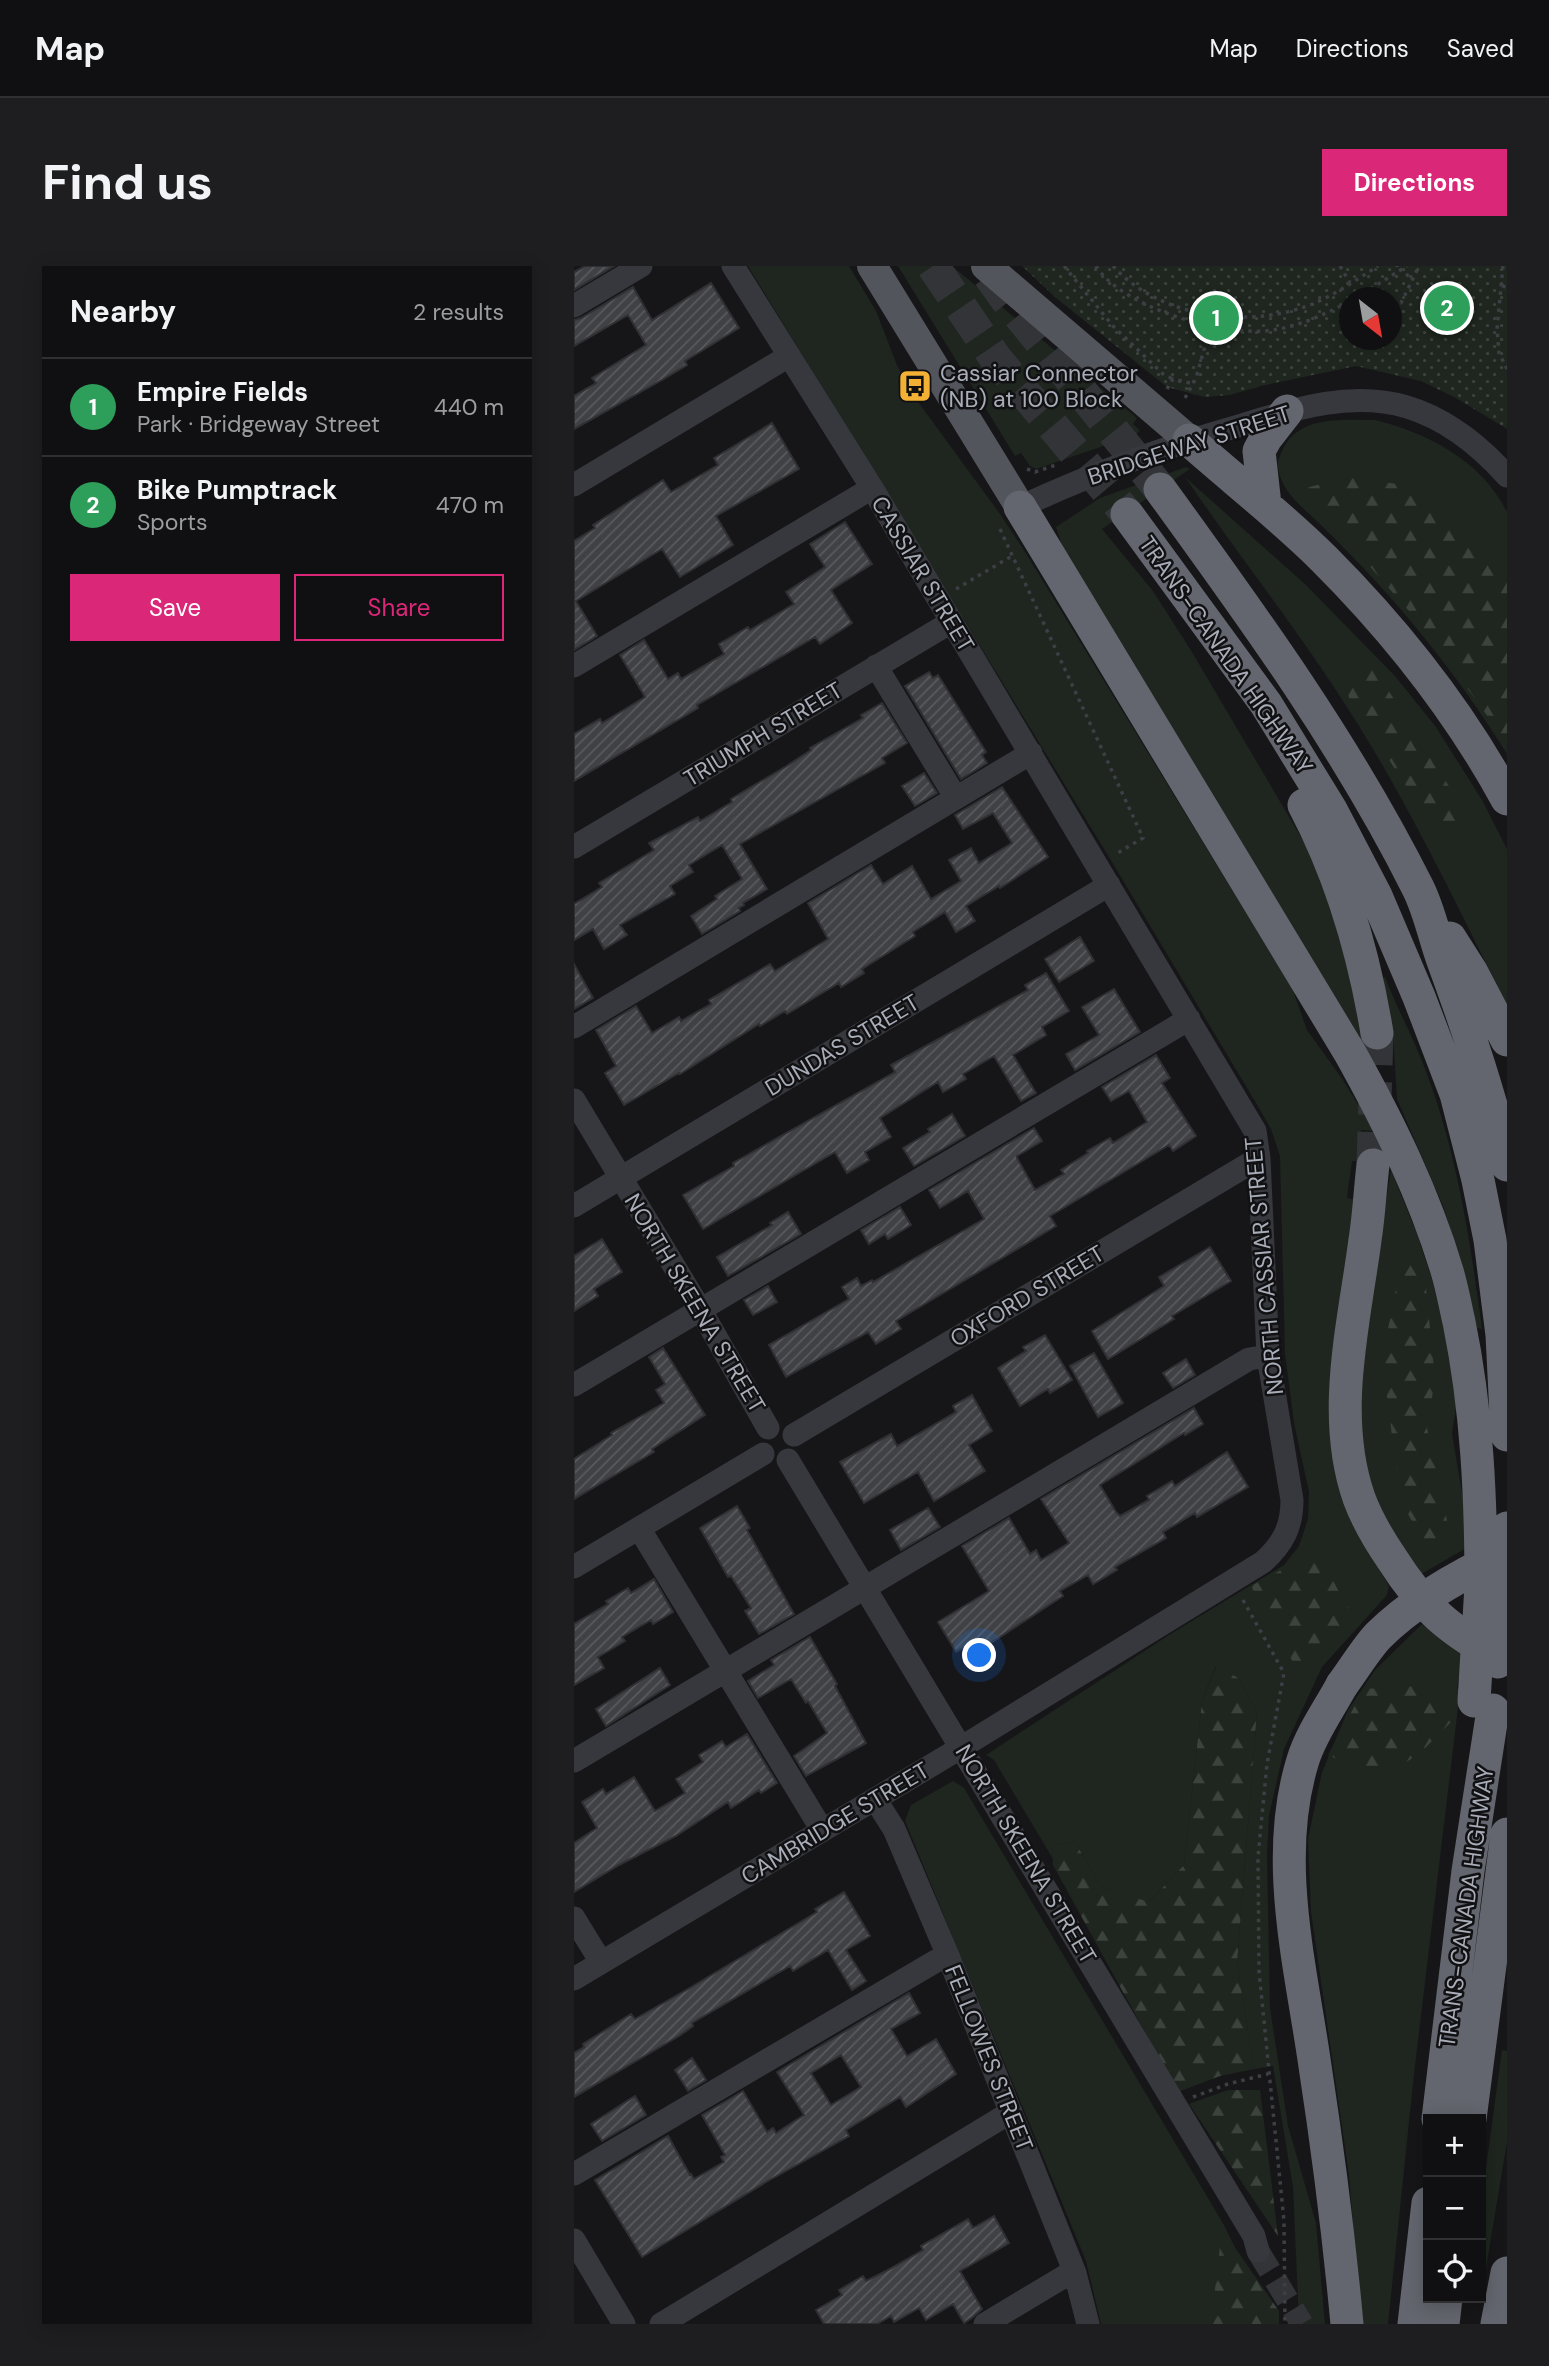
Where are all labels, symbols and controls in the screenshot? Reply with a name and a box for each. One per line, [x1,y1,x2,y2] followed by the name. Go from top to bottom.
[35,27,105,70] text: Map
[1210,33,1258,64] text: Map
[1296,33,1409,64] text: Directions
[1447,33,1514,64] text: Saved
[1322,149,1507,216] button: Directions
[42,150,213,214] text: Find us
[1424,282,1470,334] pin: 2
[1339,287,1402,350] north arrow
[70,292,176,331] text: Nearby
[1193,292,1239,344] pin: 1
[413,297,504,327] text: 2 results
[940,358,1138,414] place label: Cassiar Connector (NB) at 100 Block
[896,367,934,405] bus stop icon: Cassiar Connector (NB) at 100 Block
[137,375,308,409] text: Empire Fields
[89,392,97,422] text: 1
[434,392,504,422] text: 440 m
[1084,398,1294,492] street label: BRIDGEWAY STREET
[137,409,380,439] text: Park · Bridgeway Street
[137,473,337,507] text: Bike Pumptrack
[86,490,100,520] text: 2
[436,490,504,520] text: 470 m
[865,490,981,658] street label: CASSIAR STREET
[137,507,207,537] text: Sports
[1132,530,1320,780] street label: TRANS-CANADA HIGHWAY
[70,574,280,641] button: Save
[294,574,504,641] button: Share
[678,675,848,793] street label: TRIUMPH STREET
[759,987,925,1103] street label: DUNDAS STREET
[1238,1136,1290,1396] street label: NORTH CASSIAR STREET
[618,1188,772,1418] street label: NORTH SKEENA STREET
[944,1238,1110,1354] street label: OXFORD STREET
[962,1638,996,1672] your location
[949,1739,1103,1969] street label: NORTH SKEENA STREET
[735,1755,935,1891] street label: CAMBRIDGE STREET
[1431,1764,1501,2050] street label: TRANS-CANADA HIGHWAY
[938,1960,1040,2156] street label: FELLOWES STREET
[1423,2114,1486,2303] map controls
[1423,2114,1486,2177] button: +
[1423,2177,1486,2240] button: −
[1423,2240,1486,2303] button: locate

